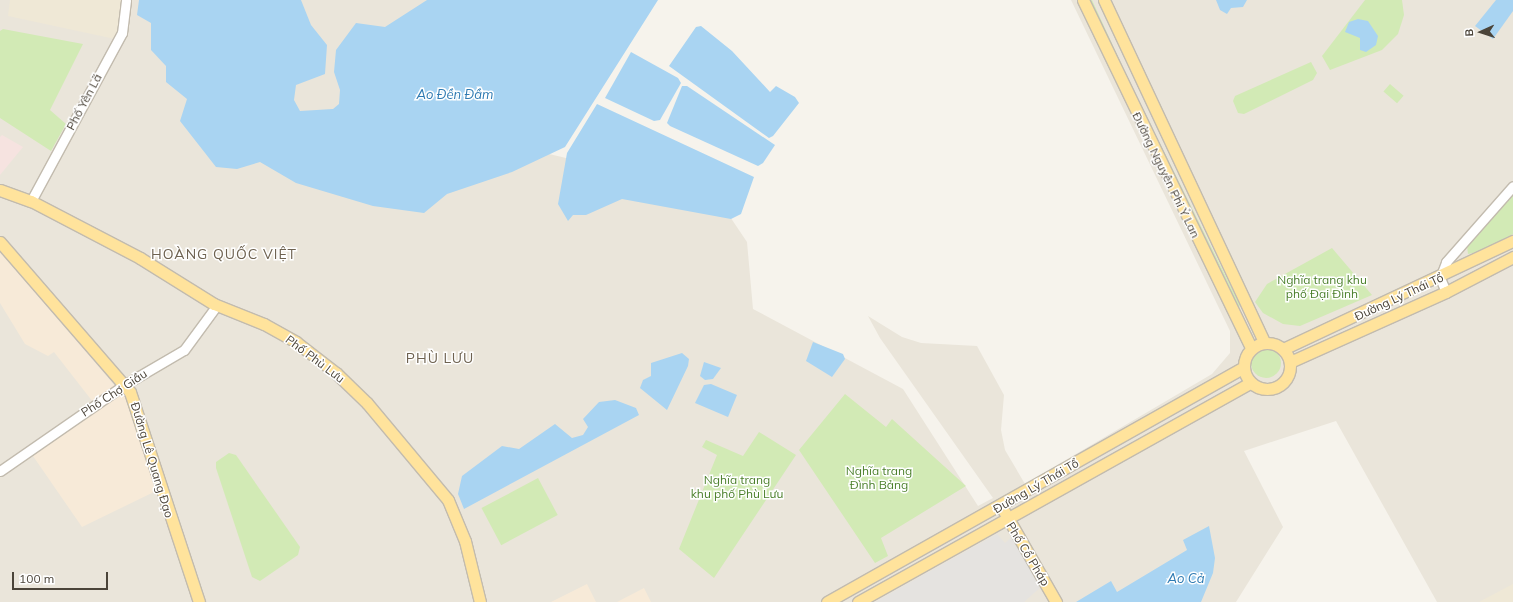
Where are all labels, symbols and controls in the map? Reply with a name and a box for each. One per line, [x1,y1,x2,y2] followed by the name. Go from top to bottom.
[1461,12,1501,52] north arrow
[1462,28,1476,37] text: B
[63,71,105,133] street label: Phố Yên Lã
[416,86,494,102] water label: Ao Đền Đầm
[1129,110,1203,240] street label: Đường Nguyên Phi Ỷ Lan
[151,246,297,262] district label: HOÀNG QUỐC VIỆT
[1352,270,1446,324] street label: Đường Lý Thái Tổ
[1277,273,1367,301] park label: Nghĩa trang khu phố Đại Đình
[283,332,347,386] street label: Phố Phù Lưu
[406,350,474,366] district label: PHÙ LƯU
[78,366,150,420] street label: Phố Chợ Giầu
[128,400,176,520] street label: Đường Lê Quang Đạo
[991,456,1081,516] street label: Đường Lý Thái Tổ
[846,464,912,492] park label: Nghĩa trang Đình Bảng
[691,473,783,501] park label: Nghĩa trang khu phố Phù Lưu
[1003,520,1053,588] street label: Phố Cổ Pháp
[14,564,110,590] scale bar
[1168,570,1204,586] water label: Ao Cả
[19,571,54,586] text: 100 m

